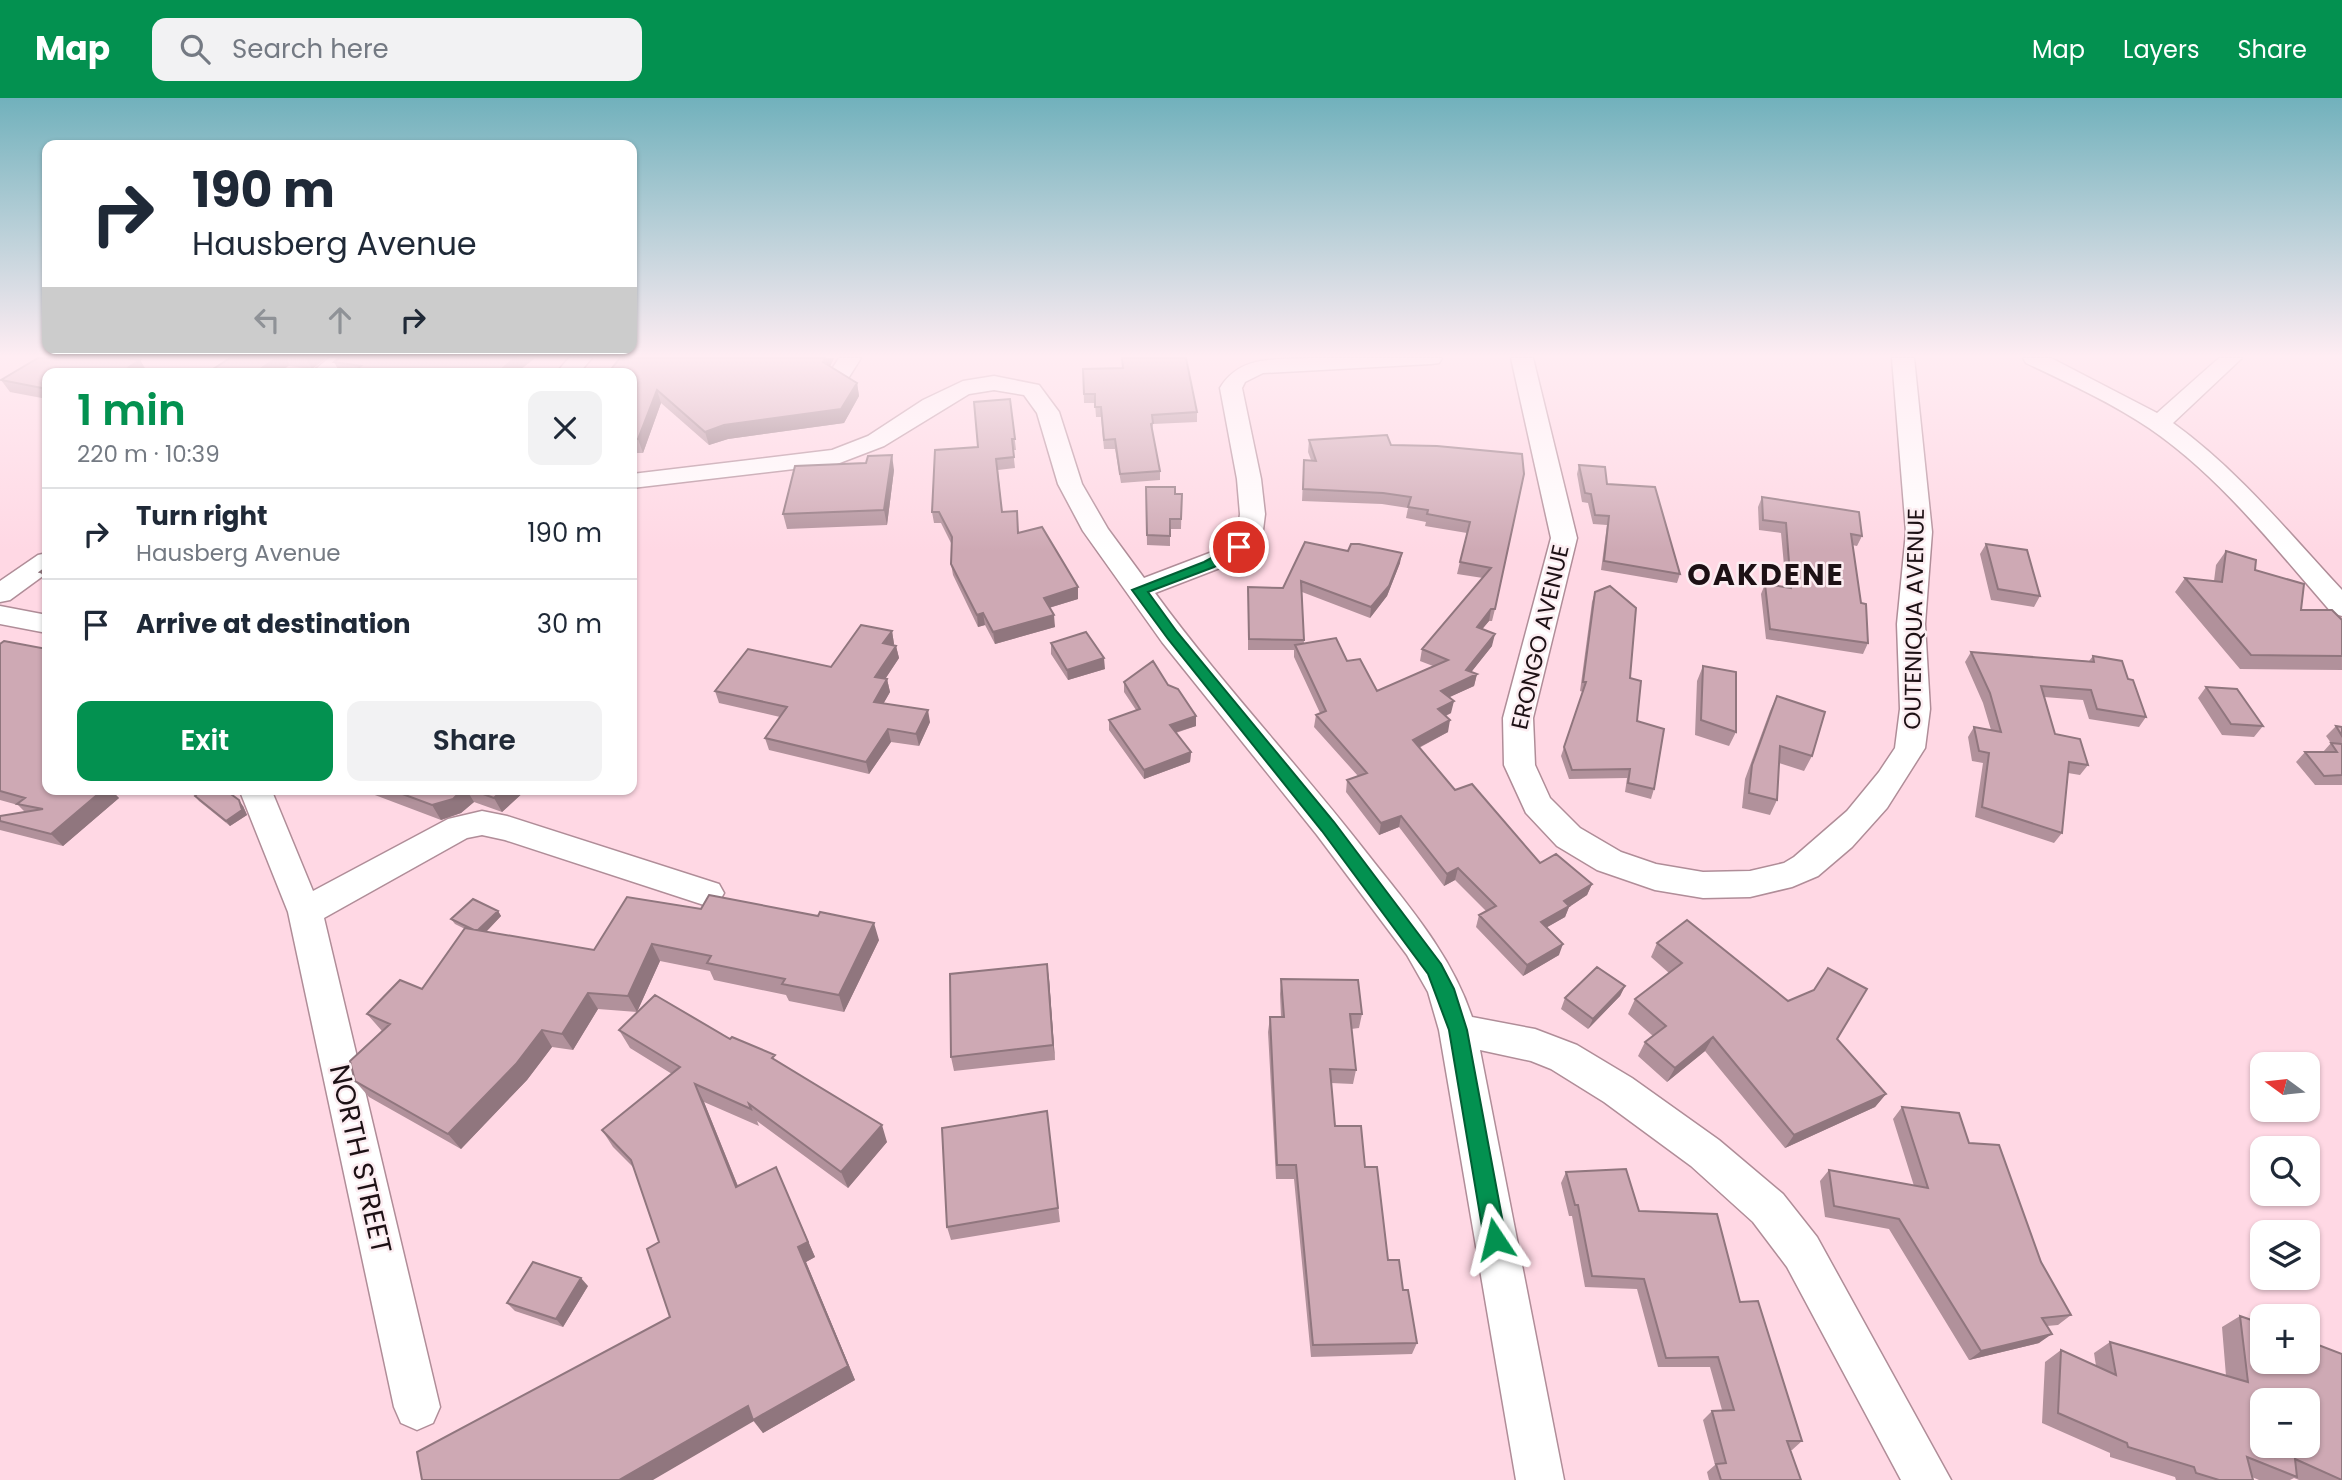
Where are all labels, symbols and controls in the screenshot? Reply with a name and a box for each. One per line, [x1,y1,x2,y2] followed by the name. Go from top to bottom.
[152,18,642,81] search box
[35,25,110,72] text: Map
[176,30,214,68] icon: search
[232,31,389,67] text: Search here
[2032,33,2085,66] text: Map
[2123,33,2199,66] text: Layers
[2237,33,2307,66] text: Share
[192,156,335,224] text: 190 m
[77,168,168,259] icon: right
[192,221,477,266] text: Hausberg Avenue
[248,301,286,339] icon: left
[321,301,359,339] icon: ahead
[394,301,432,339] icon: right
[77,381,186,440] text: 1 min
[528,391,602,465] button: close
[77,438,220,470] text: 220 m · 10:39
[136,498,268,534] text: Turn right
[1896,508,1932,730] street label: OUTENIQUA AVENUE
[77,515,115,553] icon: right
[527,515,602,551] text: 190 m
[1209,517,1269,577] pin
[1220,528,1258,566] icon: arrive
[136,537,341,569] text: Hausberg Avenue
[1503,542,1577,732] street label: ERONGO AVENUE
[1687,553,1845,596] district label: OAKDENE
[77,606,115,644] icon: arrive
[136,606,411,642] text: Arrive at destination
[537,606,602,642] text: 30 m
[77,701,333,781] button: Exit
[347,701,602,781] button: Share
[2250,1052,2320,1122] north arrow
[2250,1052,2320,1458] map controls
[320,1061,401,1258] street label: NORTH STREET
[2250,1136,2320,1206] button: search
[1458,1202,1532,1276] position arrow
[2250,1220,2320,1290] button: layers
[2250,1304,2320,1374] button: +
[2250,1388,2320,1458] button: −

